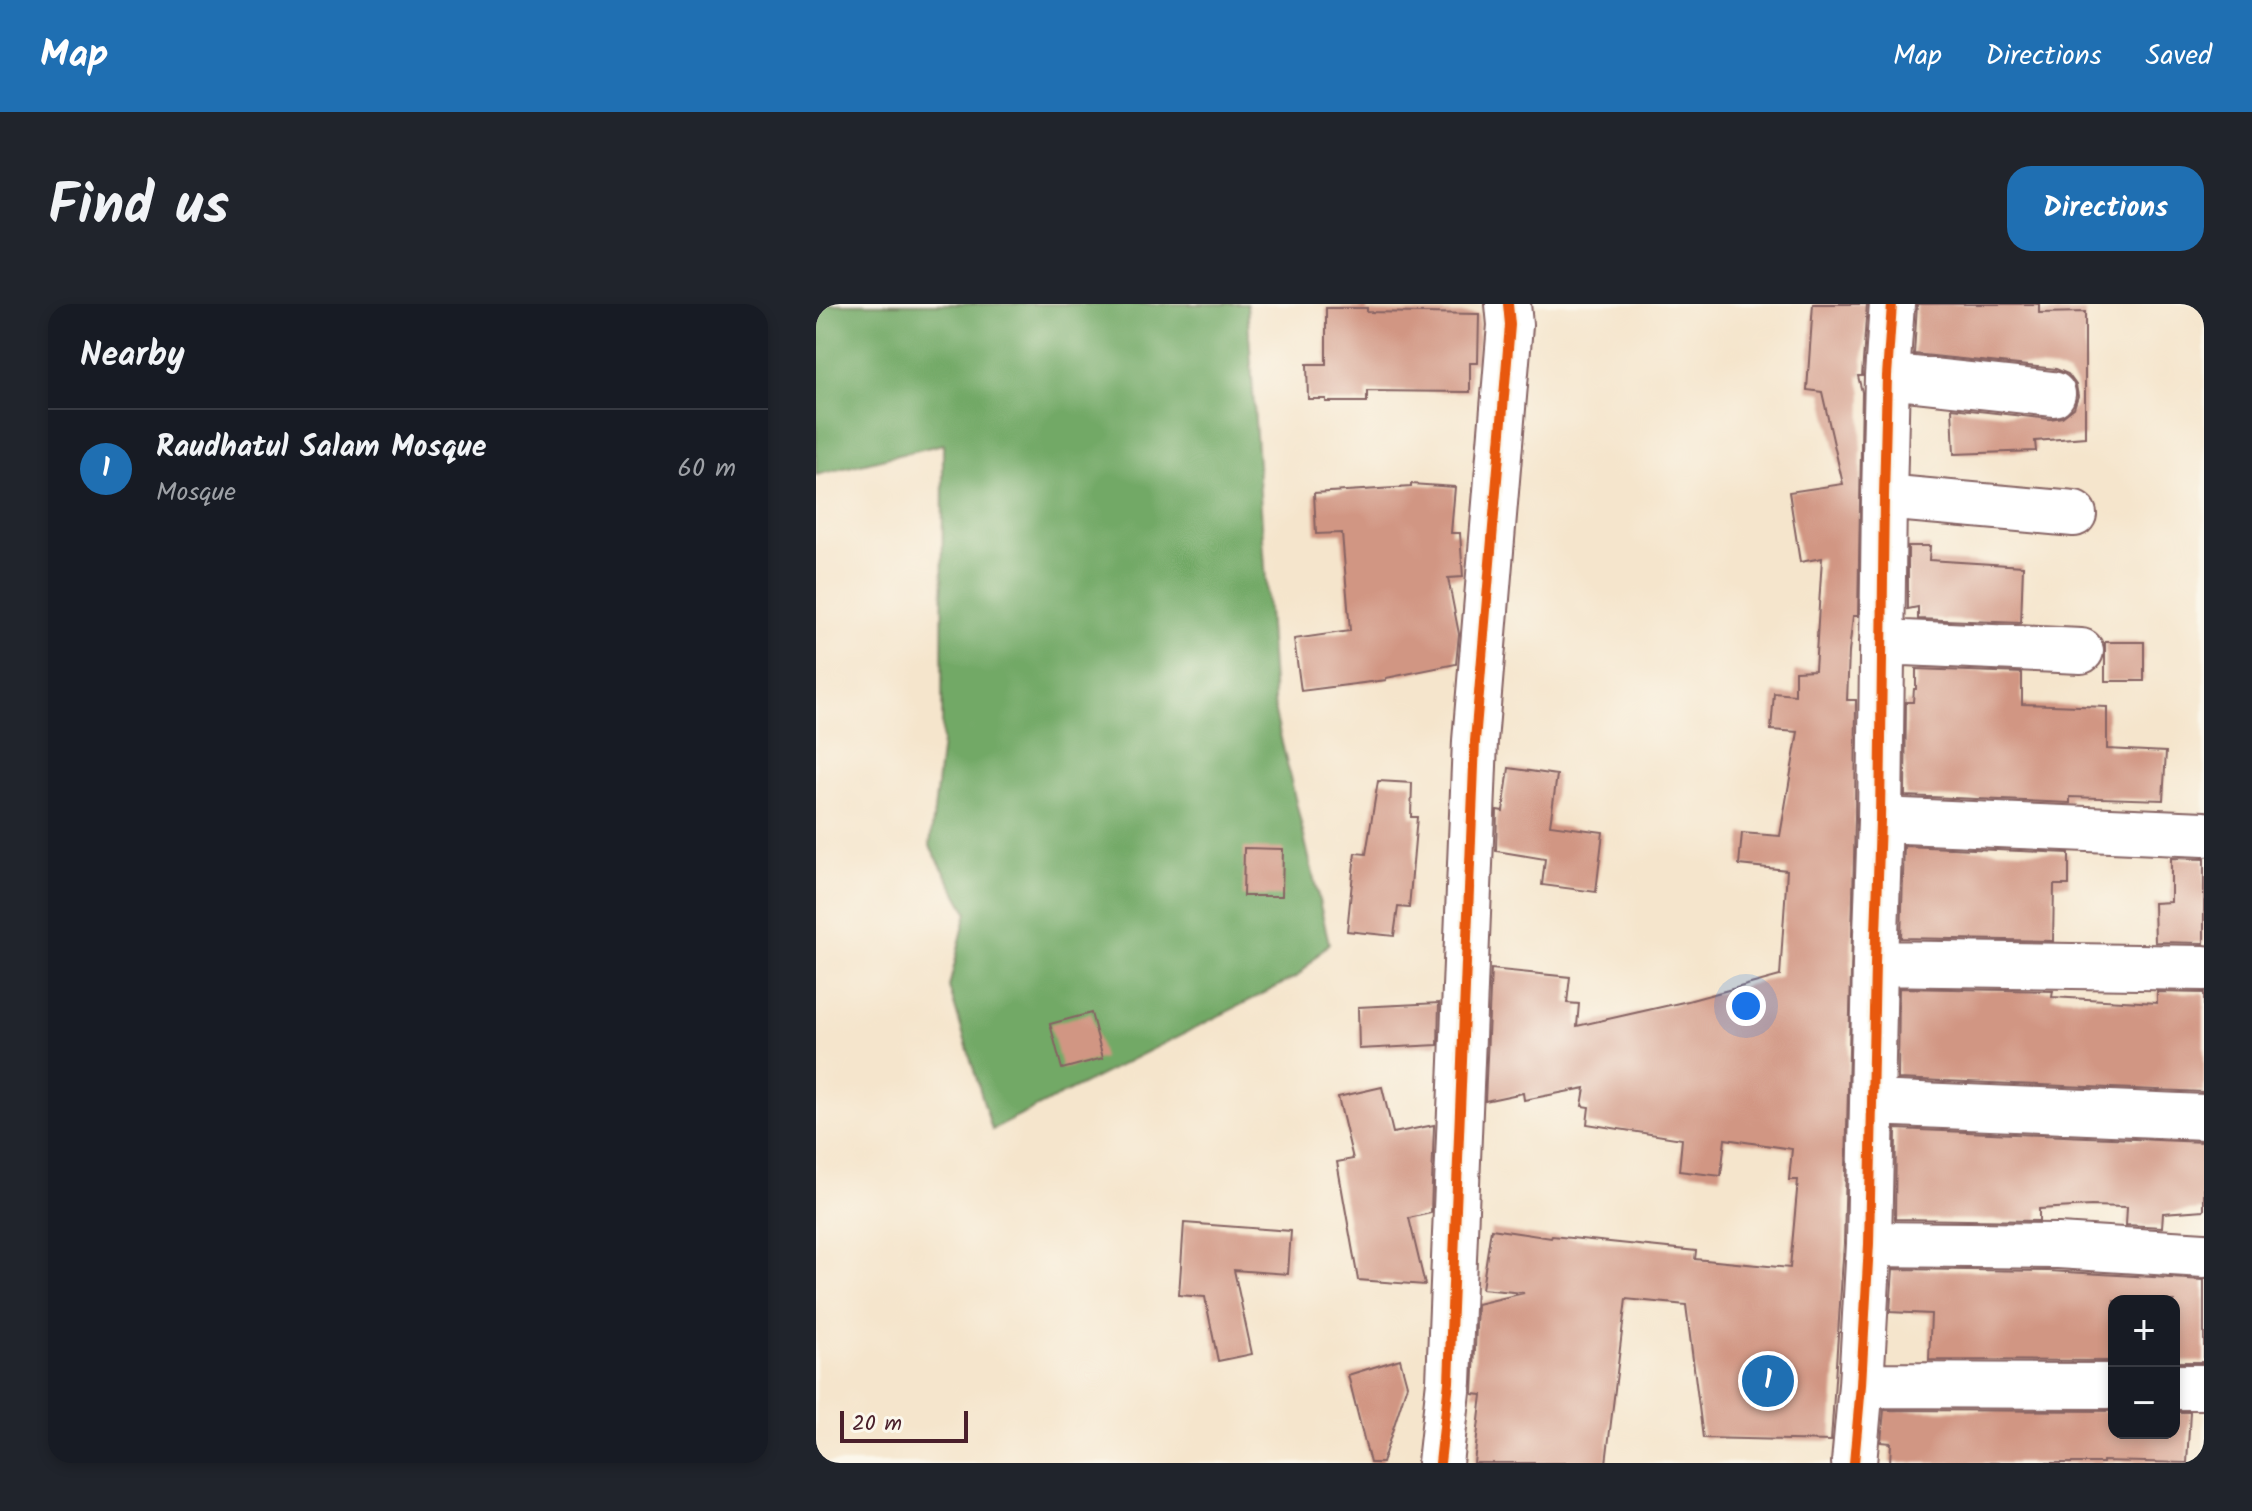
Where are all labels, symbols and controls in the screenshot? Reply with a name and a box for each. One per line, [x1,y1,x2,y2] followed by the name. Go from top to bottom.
[40,26,109,86] text: Map
[1893,34,1942,79] text: Map
[1986,34,2102,79] text: Directions
[2146,34,2212,79] text: Saved
[48,163,229,253] text: Find us
[2007,166,2204,251] button: Directions
[80,329,185,383] text: Nearby
[156,424,486,472] text: Raudhatul Salam Mosque
[102,448,110,490] text: 1
[677,448,736,490] text: 60 m
[156,472,236,514] text: Mosque
[1726,986,1766,1026] your location
[2108,1295,2180,1439] map controls
[2108,1295,2180,1367] button: +
[1742,1351,1794,1411] pin: 1
[2108,1367,2180,1439] button: −
[840,1407,968,1443] scale bar
[852,1407,902,1442] text: 20 m

